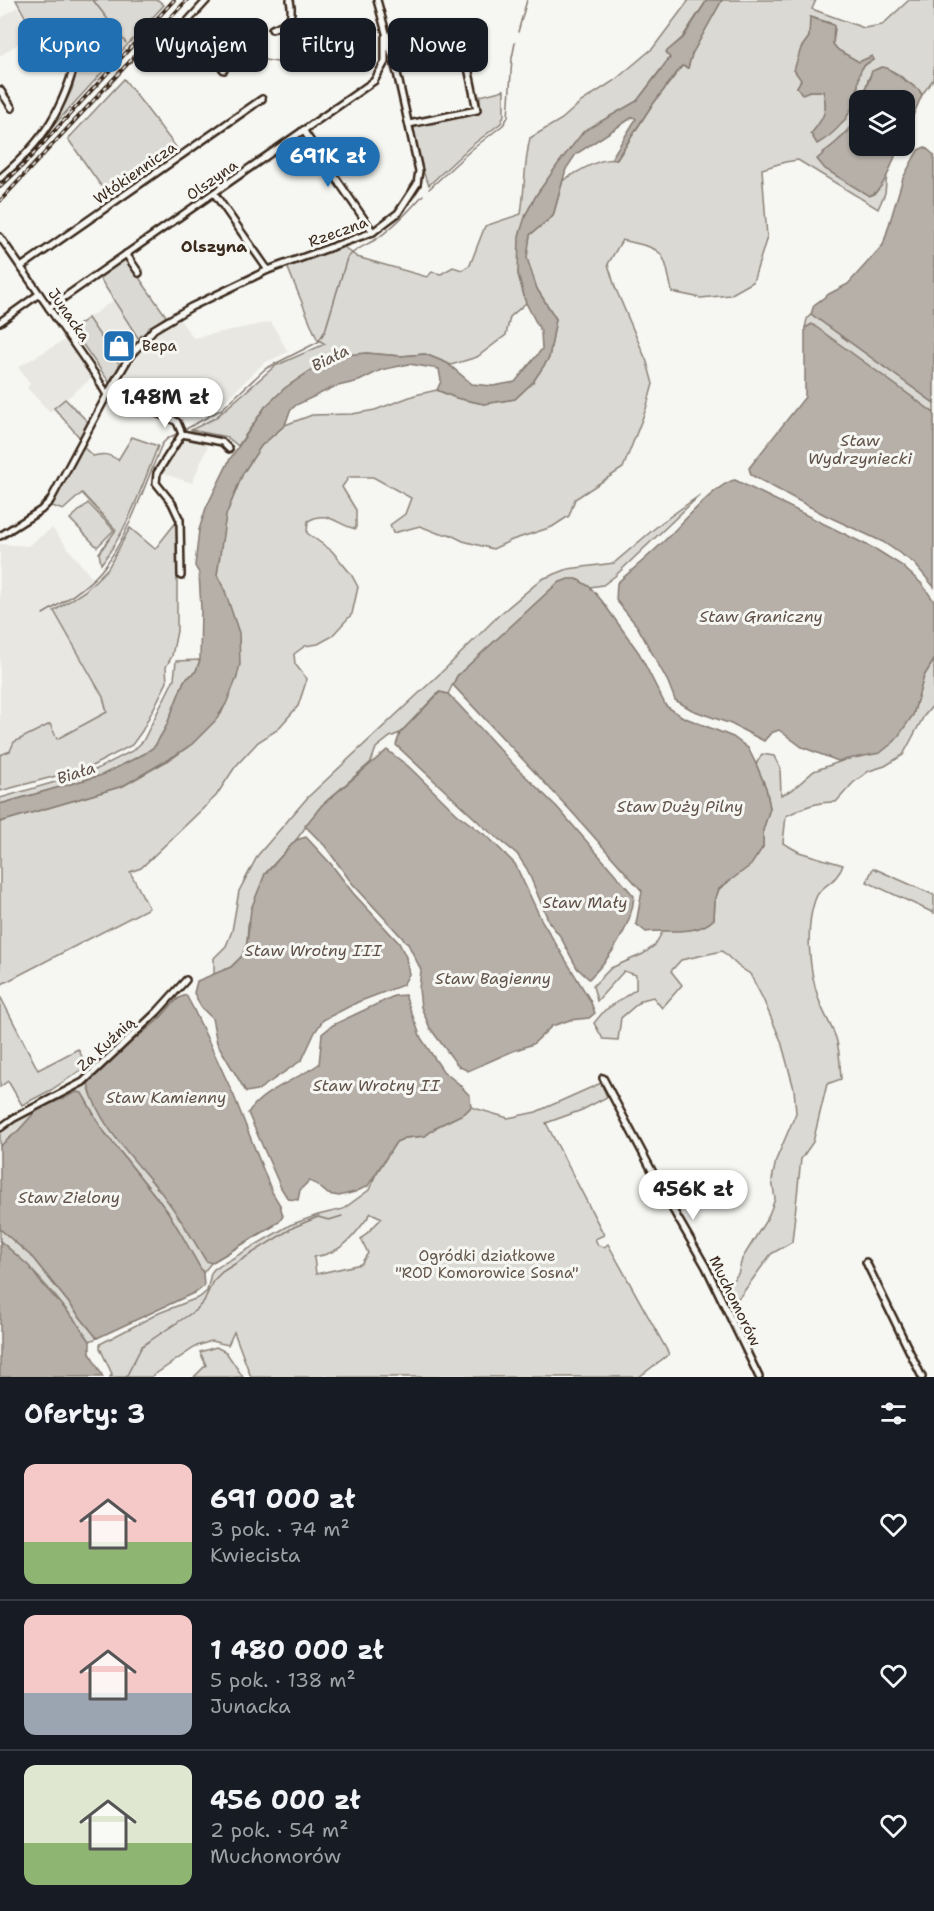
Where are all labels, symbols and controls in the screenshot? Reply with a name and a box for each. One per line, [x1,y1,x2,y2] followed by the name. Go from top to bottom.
[18,18,122,72] chip: Kupno
[134,18,268,72] chip: Wynajem
[280,18,376,72] chip: Filtry
[388,18,488,72] chip: Nowe
[849,90,915,156] map controls
[849,90,915,156] button: layers
[90,137,181,209] street label: Włókiennicza
[273,137,383,188] pin: 691K zł
[290,143,366,169] text: 691K zł
[182,155,242,205] street label: Olszyna
[306,212,371,252] street label: Rzeczna
[181,236,247,257] district label: Olszyna
[43,284,95,346] street label: Junacka
[101,328,137,364] shop icon: Bepa
[142,336,178,356] place label: Bepa
[308,340,352,376] water label: Biała
[103,378,227,429] pin: 1.48M zł
[121,384,209,410] text: 1.48M zł
[808,430,913,469] water label: Staw Wydrzyniecki
[699,606,823,627] water label: Staw Graniczny
[54,757,98,789] water label: Biała
[617,796,743,817] water label: Staw Duży Pilny
[542,892,628,913] water label: Staw Mały
[245,940,382,961] water label: Staw Wrotny III
[435,968,551,989] water label: Staw Bagienny
[73,1012,139,1076] street label: Za Kuźnią
[313,1075,440,1096] water label: Staw Wrotny II
[106,1087,226,1108] water label: Staw Kamienny
[638,1170,748,1221] pin: 456K zł
[653,1176,733,1202] text: 456K zł
[18,1187,120,1208] water label: Staw Zielony
[395,1246,579,1283] park label: Ogródki działkowe "ROD Komorowice Sosna"
[704,1252,766,1350] street label: Muchomorów
[24,1396,145,1431] text: Oferty: 3
[877,1397,910,1430] icon: filters
[210,1481,355,1516] text: 691 000 zł
[72,1488,144,1560] icon: home
[877,1508,910,1541] icon: heart
[210,1516,350,1542] text: 3 pok. · 74 m²
[210,1542,301,1568] text: Kwiecista
[210,1632,384,1667] text: 1 480 000 zł
[72,1639,144,1711] icon: home
[877,1659,910,1692] icon: heart
[210,1667,356,1693] text: 5 pok. · 138 m²
[210,1693,291,1719] text: Junacka
[210,1782,360,1817] text: 456 000 zł
[72,1789,144,1861] icon: home
[877,1809,910,1842] icon: heart
[210,1817,348,1843] text: 2 pok. · 54 m²
[210,1843,341,1869] text: Muchomorów

